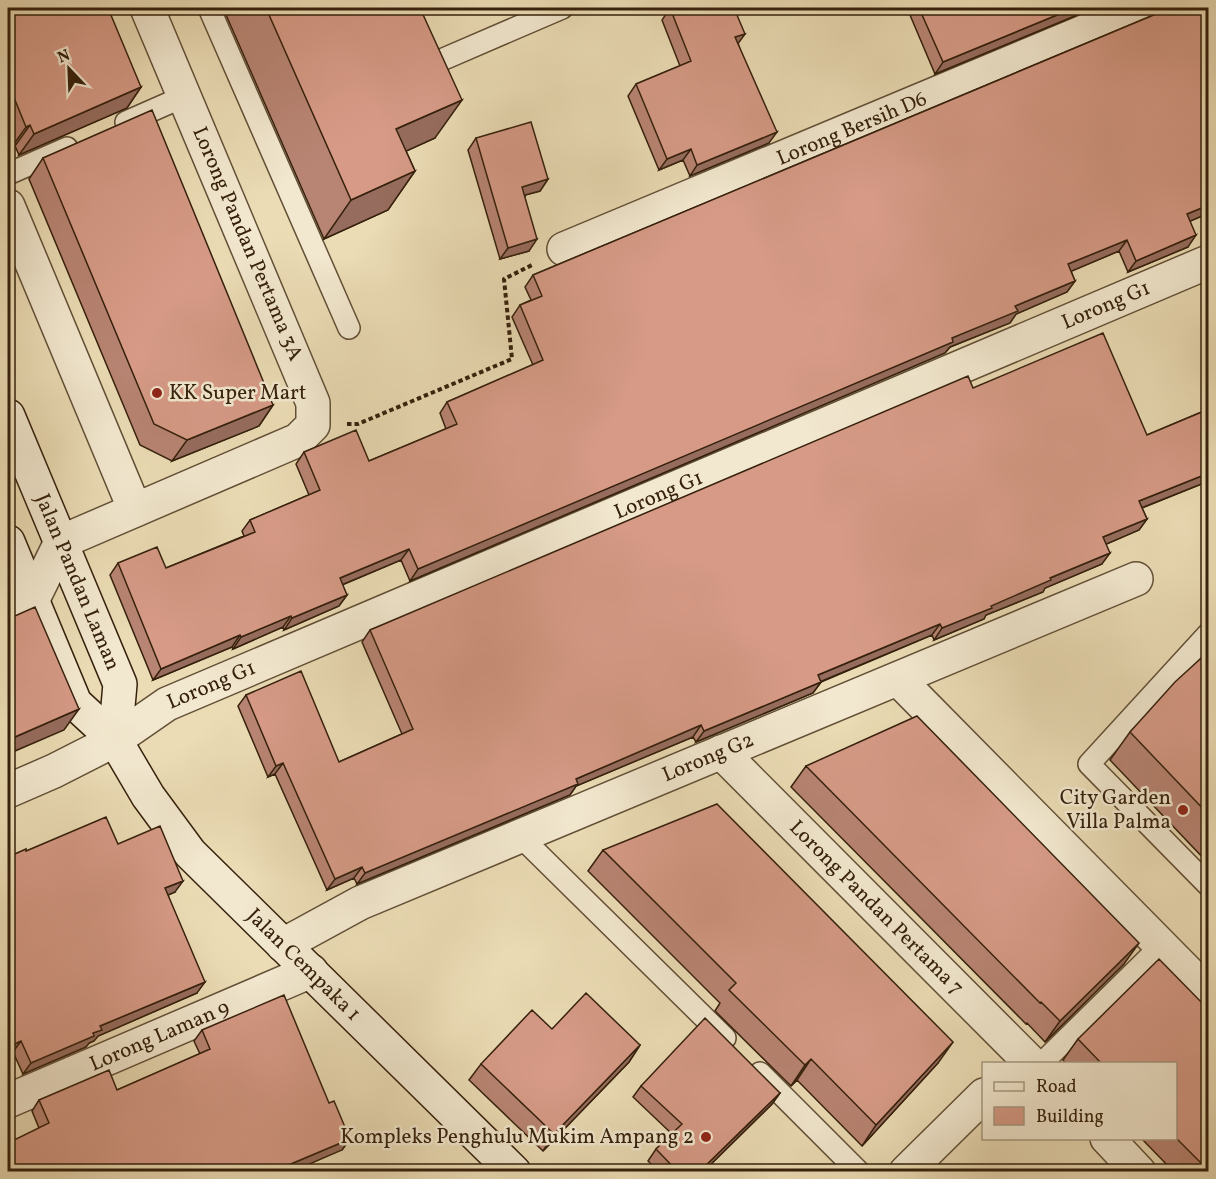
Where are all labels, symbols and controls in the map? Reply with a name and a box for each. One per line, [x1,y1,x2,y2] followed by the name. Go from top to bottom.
[39,39,99,99] north arrow
[54,44,74,69] text: N
[772,84,931,173] street label: Lorong Bersih D6
[184,122,310,366] street label: Lorong Pandan Pertama 3A
[1057,274,1155,337] street label: Lorong G1
[169,379,306,408] place label: KK Super Mart
[150,386,164,400] marker: KK Super Mart
[610,464,708,527] street label: Lorong G1
[28,489,127,675] street label: Jalan Pandan Laman
[162,653,260,717] street label: Lorong G1
[658,726,759,790] street label: Lorong G2
[1060,784,1171,837] place label: City Garden Villa Palma
[1176,803,1190,817] marker: City Garden Villa Palma
[783,814,970,1002] street label: Lorong Pandan Pertama 7
[240,902,367,1028] street label: Jalan Cempaka 1
[85,993,234,1079] street label: Lorong Laman 9
[982,1062,1177,1140] legend
[1036,1075,1077,1100] text: Road
[1036,1105,1104,1130] text: Building
[340,1123,694,1152] place label: Kompleks Penghulu Mukim Ampang 2
[699,1130,713,1144] marker: Kompleks Penghulu Mukim Ampang 2

